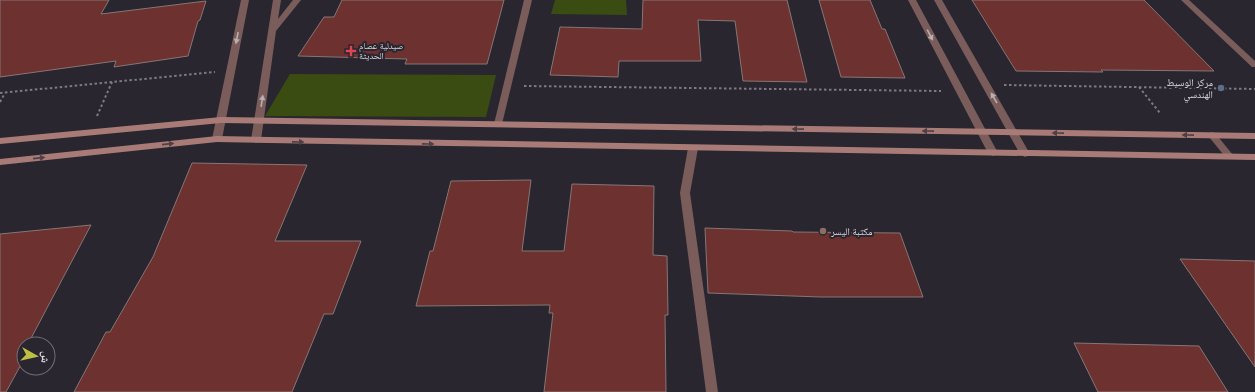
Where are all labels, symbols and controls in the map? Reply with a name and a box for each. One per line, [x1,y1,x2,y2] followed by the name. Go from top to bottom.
[927,29,934,40] one-way arrow
[234,32,240,44] one-way arrow
[359,40,403,62] place label: صيدلية عصام الحديثة
[346,46,356,56] marker: صيدلية عصام الحديثة
[1166,75,1213,103] place label: مركز الوسيط الهندسي
[1216,83,1226,93] marker: مركز الوسيط الهندسي
[991,92,998,104] one-way arrow
[259,95,265,108] one-way arrow
[791,126,804,132] one-way arrow
[921,128,934,134] one-way arrow
[1051,130,1064,136] one-way arrow
[1181,132,1194,138] one-way arrow
[292,139,305,145] one-way arrow
[162,141,174,148] one-way arrow
[422,141,435,147] one-way arrow
[33,155,45,161] one-way arrow
[830,224,873,239] place label: مكتبة اليسر
[818,226,828,236] marker: مكتبة اليسر
[16,336,56,376] north arrow
[37,350,55,365] text: ش

